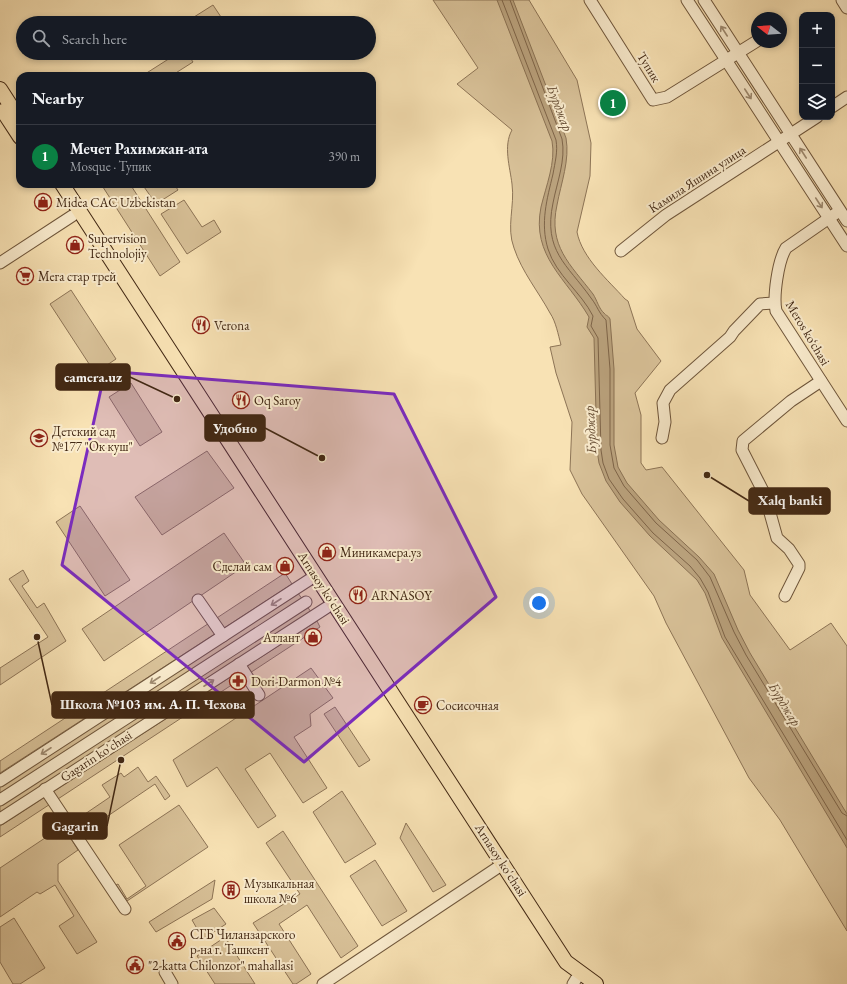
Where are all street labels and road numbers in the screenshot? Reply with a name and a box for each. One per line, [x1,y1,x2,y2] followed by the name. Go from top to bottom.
[633,49,665,86] street label: Тупик
[645,141,749,217] street label: Камила Яшина улица
[782,297,834,369] street label: Meros ko‘chasi
[294,547,354,628] street label: Arnasoy ko'chasi
[57,726,135,786] street label: Gagarin ko'chasi
[471,819,531,900] street label: Arnasoy ko'chasi

